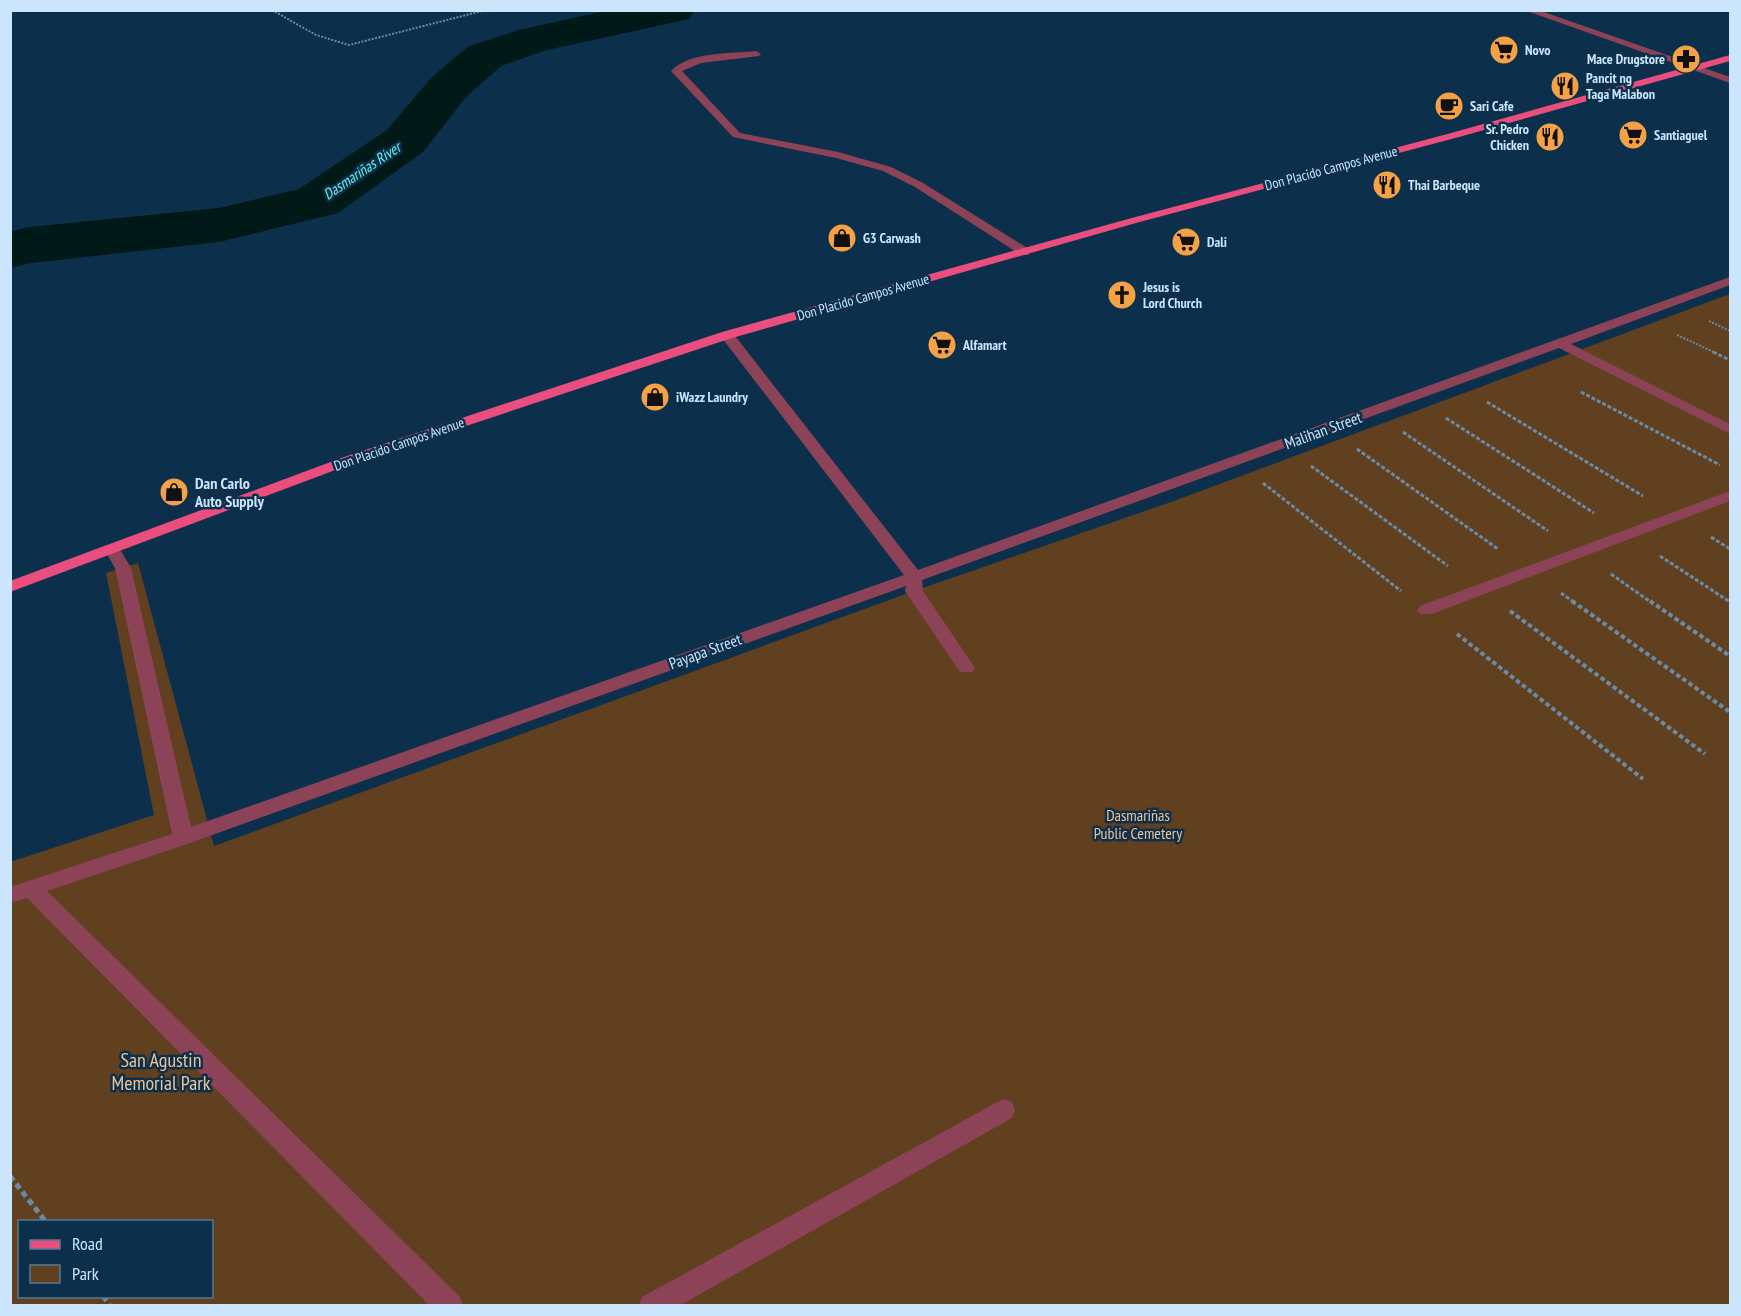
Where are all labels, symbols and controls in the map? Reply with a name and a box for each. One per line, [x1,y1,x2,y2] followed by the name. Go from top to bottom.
[1488,34,1520,66] supermarket icon: Novo
[1525,41,1550,59] place label: Novo
[1670,43,1702,75] pharmacy icon: Mace Drugstore
[1587,50,1665,68] place label: Mace Drugstore
[1586,69,1655,103] place label: Pancit ng Taga Malabon
[1549,70,1581,102] restaurant icon: Pancit ng Taga Malabon
[1433,90,1465,122] cafe icon: Sari Cafe
[1470,97,1514,115] place label: Sari Cafe
[1617,119,1649,151] supermarket icon: Santiaguel
[1486,120,1529,154] place label: Sr. Pedro Chicken
[1534,121,1566,153] restaurant icon: Sr. Pedro Chicken
[1654,126,1708,144] place label: Santiaguel
[319,137,406,203] water label: Dasmariñas River
[1263,142,1400,194] street label: Don Placido Campos Avenue
[1371,169,1403,201] restaurant icon: Thai Barbeque
[1408,176,1480,194] place label: Thai Barbeque
[826,222,858,254] shop icon: G3 Carwash
[1170,226,1202,258] supermarket icon: Dali
[863,229,921,247] place label: G3 Carwash
[1207,233,1227,251] place label: Dali
[795,269,931,324] street label: Don Placido Campos Avenue
[1142,278,1202,312] place label: Jesus is Lord Church
[1106,279,1138,311] church icon: Jesus is Lord Church
[926,329,958,361] supermarket icon: Alfamart
[962,336,1007,354] place label: Alfamart
[639,381,671,413] shop icon: iWazz Laundry
[676,388,748,406] place label: iWazz Laundry
[1282,407,1365,453] street label: Malihan Street
[331,413,467,475] street label: Don Placido Campos Avenue
[194,473,265,511] place label: Dan Carlo Auto Supply
[158,476,190,508] shop icon: Dan Carlo Auto Supply
[666,628,744,673] street label: Payapa Street
[1094,805,1182,843] park label: Dasmariñas Public Cemetery
[111,1047,211,1096] park label: San Agustin Memorial Park
[18,1220,213,1298] legend
[72,1232,103,1255] text: Road
[72,1262,99,1285] text: Park

